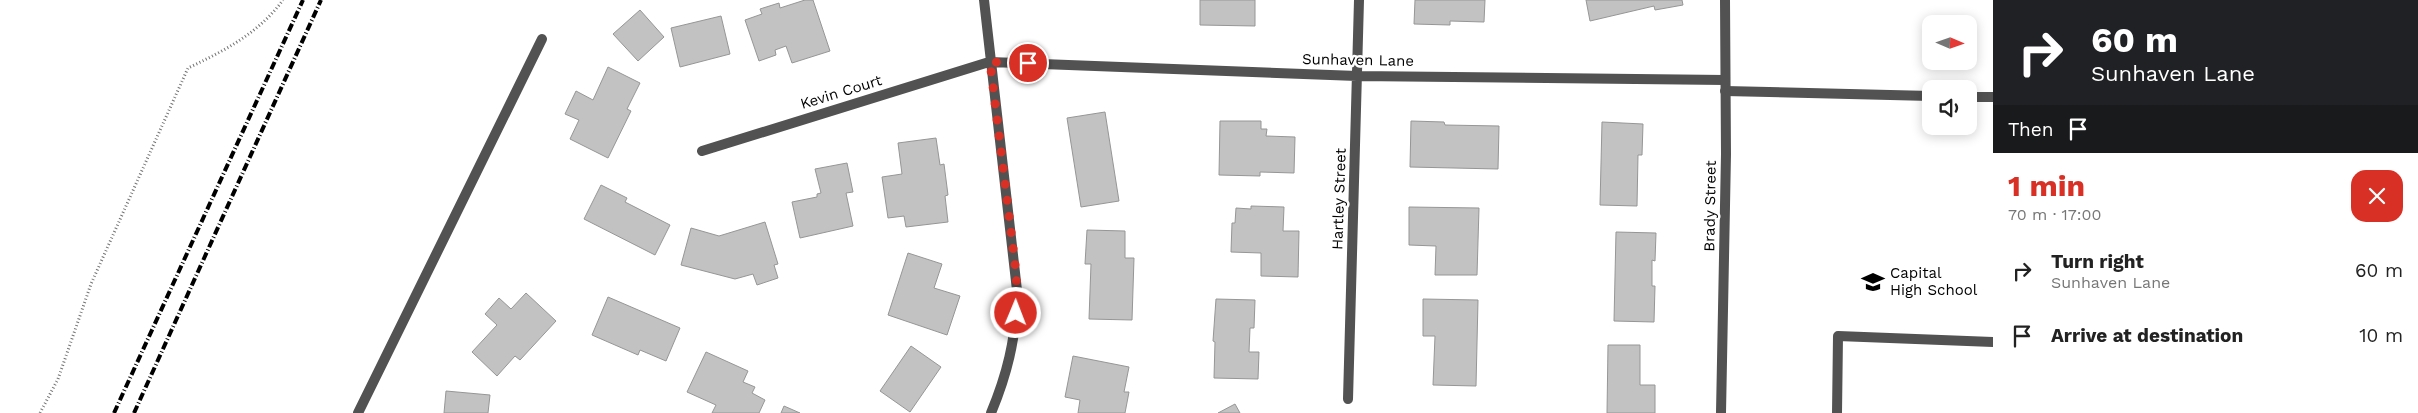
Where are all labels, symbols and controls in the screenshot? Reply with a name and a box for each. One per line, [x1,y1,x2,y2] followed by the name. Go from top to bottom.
[1922,15,1978,70] north arrow
[1922,15,1977,135] map controls
[2091,19,2178,61] text: 60 m
[2008,20,2073,85] icon: right
[1007,42,1049,84] pin
[1014,49,1042,77] icon: arrive
[1302,50,1414,70] street label: Sunhaven Lane
[2091,61,2255,86] text: Sunhaven Lane
[798,71,885,113] street label: Kevin Court
[1922,80,1977,135] button: sound
[2064,115,2092,143] icon: arrive
[2008,118,2054,141] text: Then
[1328,147,1350,250] street label: Hartley Street
[1700,160,1720,252] street label: Brady Street
[2008,168,2085,203] text: 1 min
[2351,170,2403,222] button: close
[2008,205,2101,224] text: 70 m · 17:00
[2051,250,2144,273] text: Turn right
[2008,257,2036,285] icon: right
[2355,259,2403,282] text: 60 m
[1890,264,1978,299] place label: Capital High School
[1860,269,1886,295] school or university icon: Capital High School
[2051,273,2170,292] text: Sunhaven Lane
[989,286,1041,338] position arrow
[2008,322,2036,350] icon: arrive
[2051,324,2243,347] text: Arrive at destination
[2359,324,2403,347] text: 10 m

